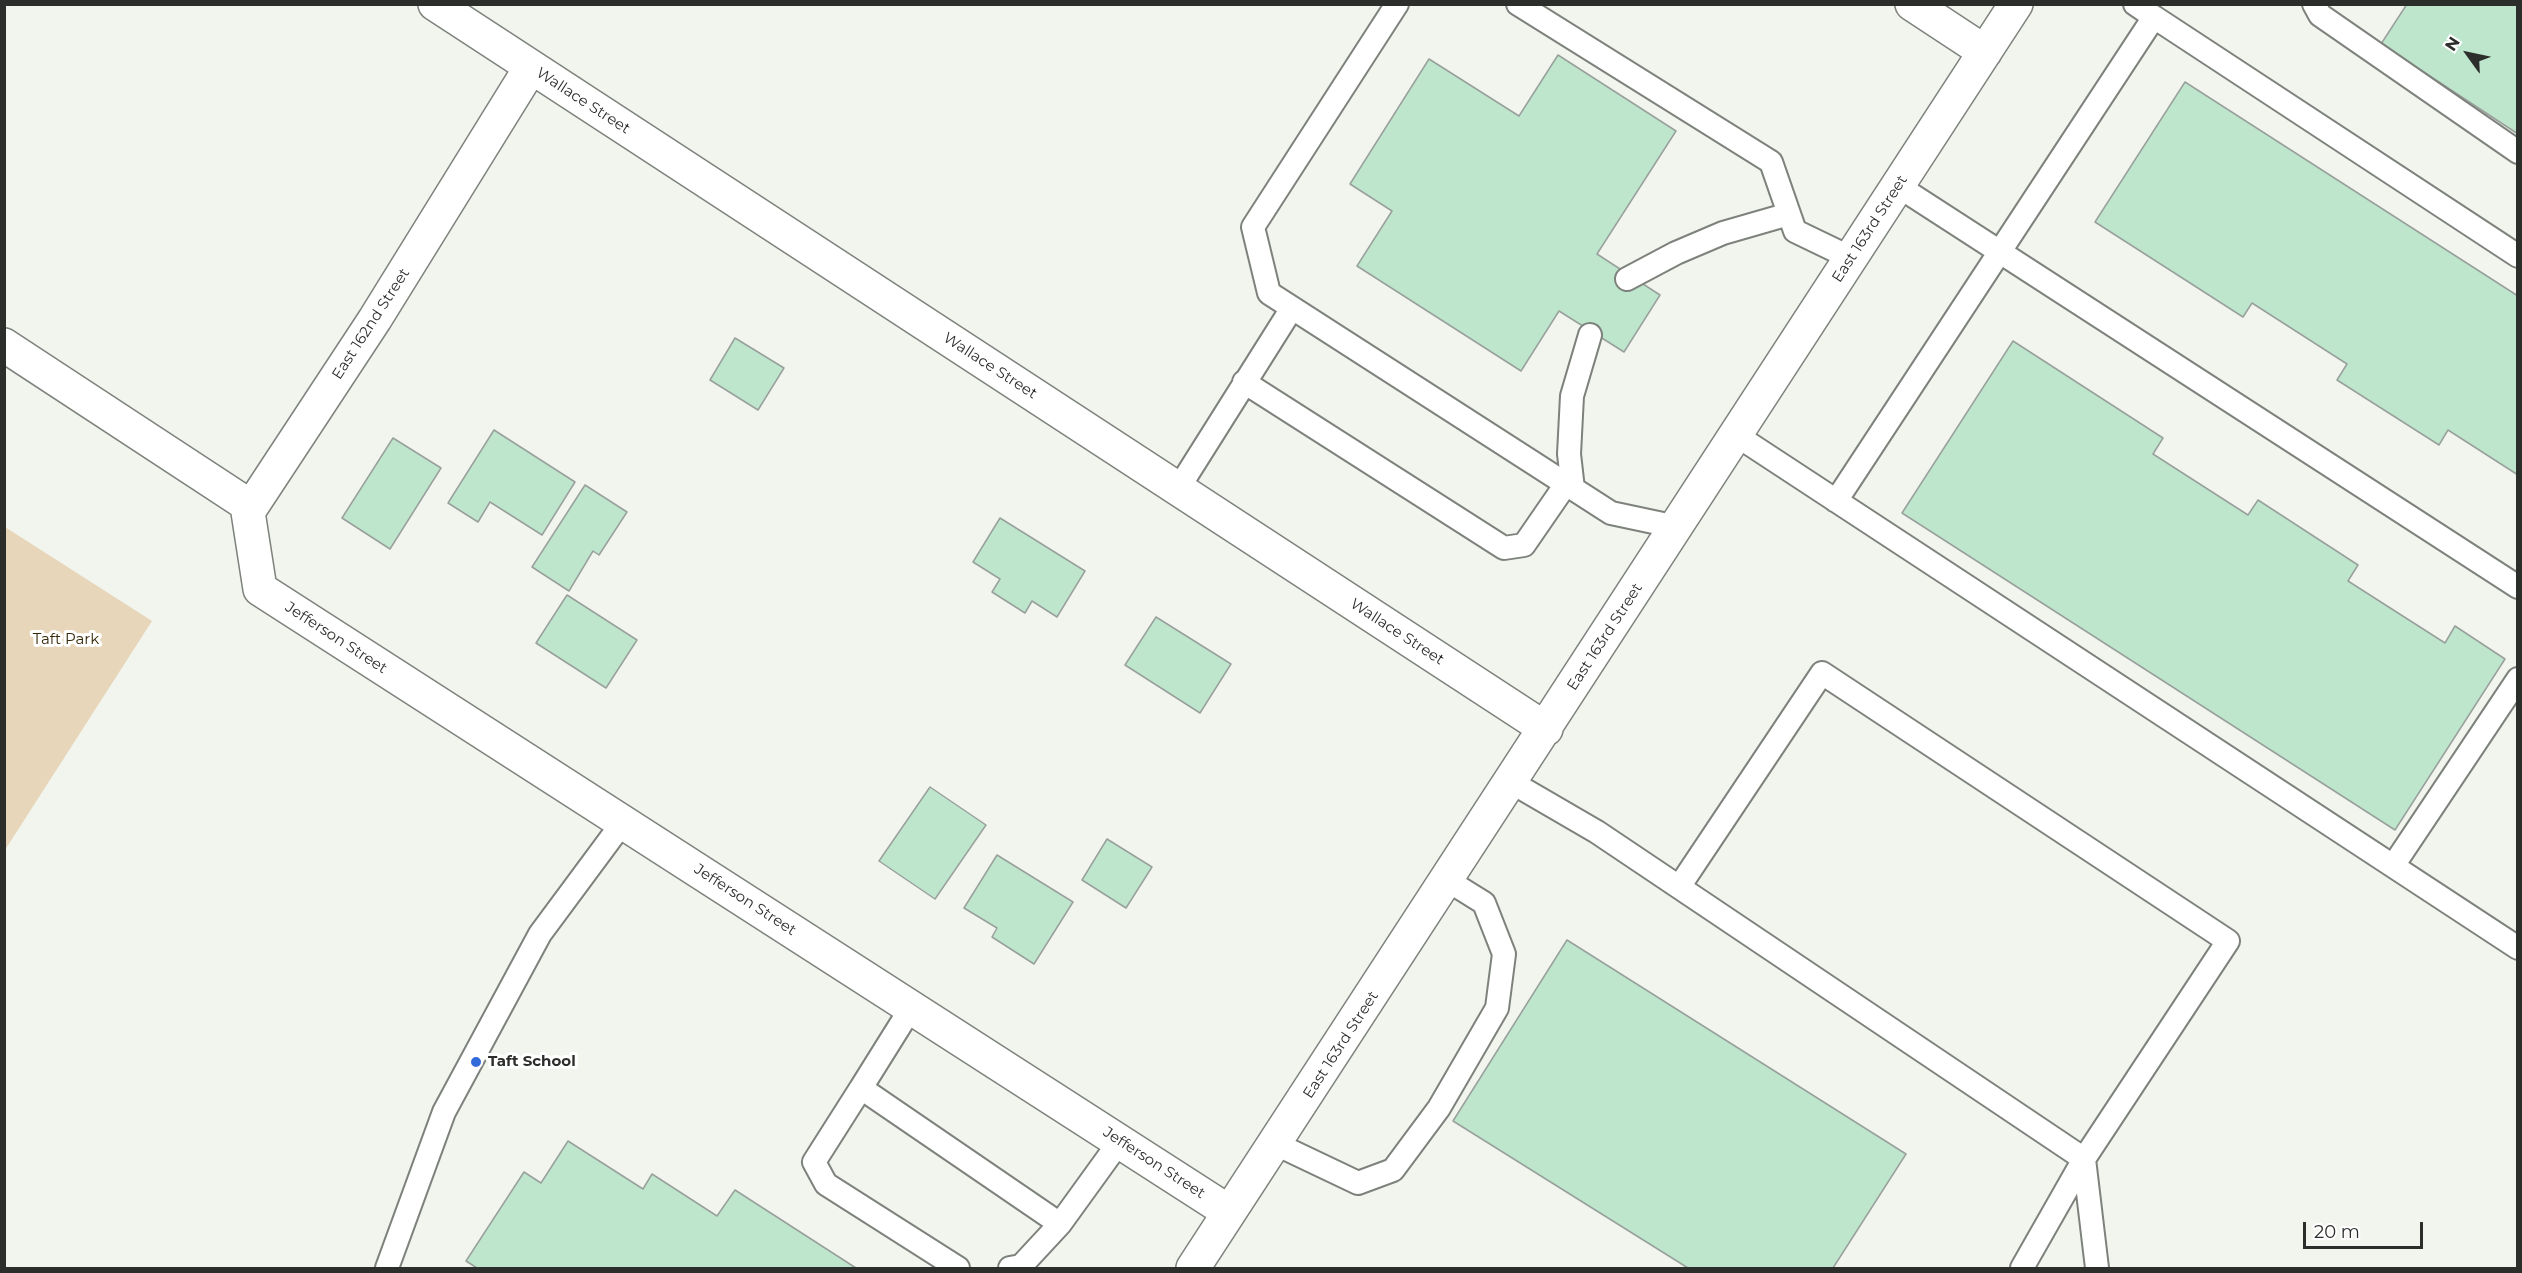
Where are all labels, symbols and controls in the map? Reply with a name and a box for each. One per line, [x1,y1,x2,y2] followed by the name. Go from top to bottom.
[2438,24,2498,84] north arrow
[2441,33,2464,55] text: N
[533,64,633,138] street label: Wallace Street
[1829,172,1911,286] street label: East 163rd Street
[328,265,414,383] street label: East 162nd Street
[940,329,1040,403] street label: Wallace Street
[1564,580,1646,694] street label: East 163rd Street
[1347,595,1447,669] street label: Wallace Street
[282,598,390,678] street label: Jefferson Street
[33,631,99,649] park label: Taft Park
[691,860,799,940] street label: Jefferson Street
[1300,988,1382,1102] street label: East 163rd Street
[488,1053,576,1071] place label: Taft School
[469,1055,483,1069] marker: Taft School
[1100,1123,1208,1203] street label: Jefferson Street
[2306,1210,2426,1248] scale bar
[2314,1221,2360,1243] text: 20 m

